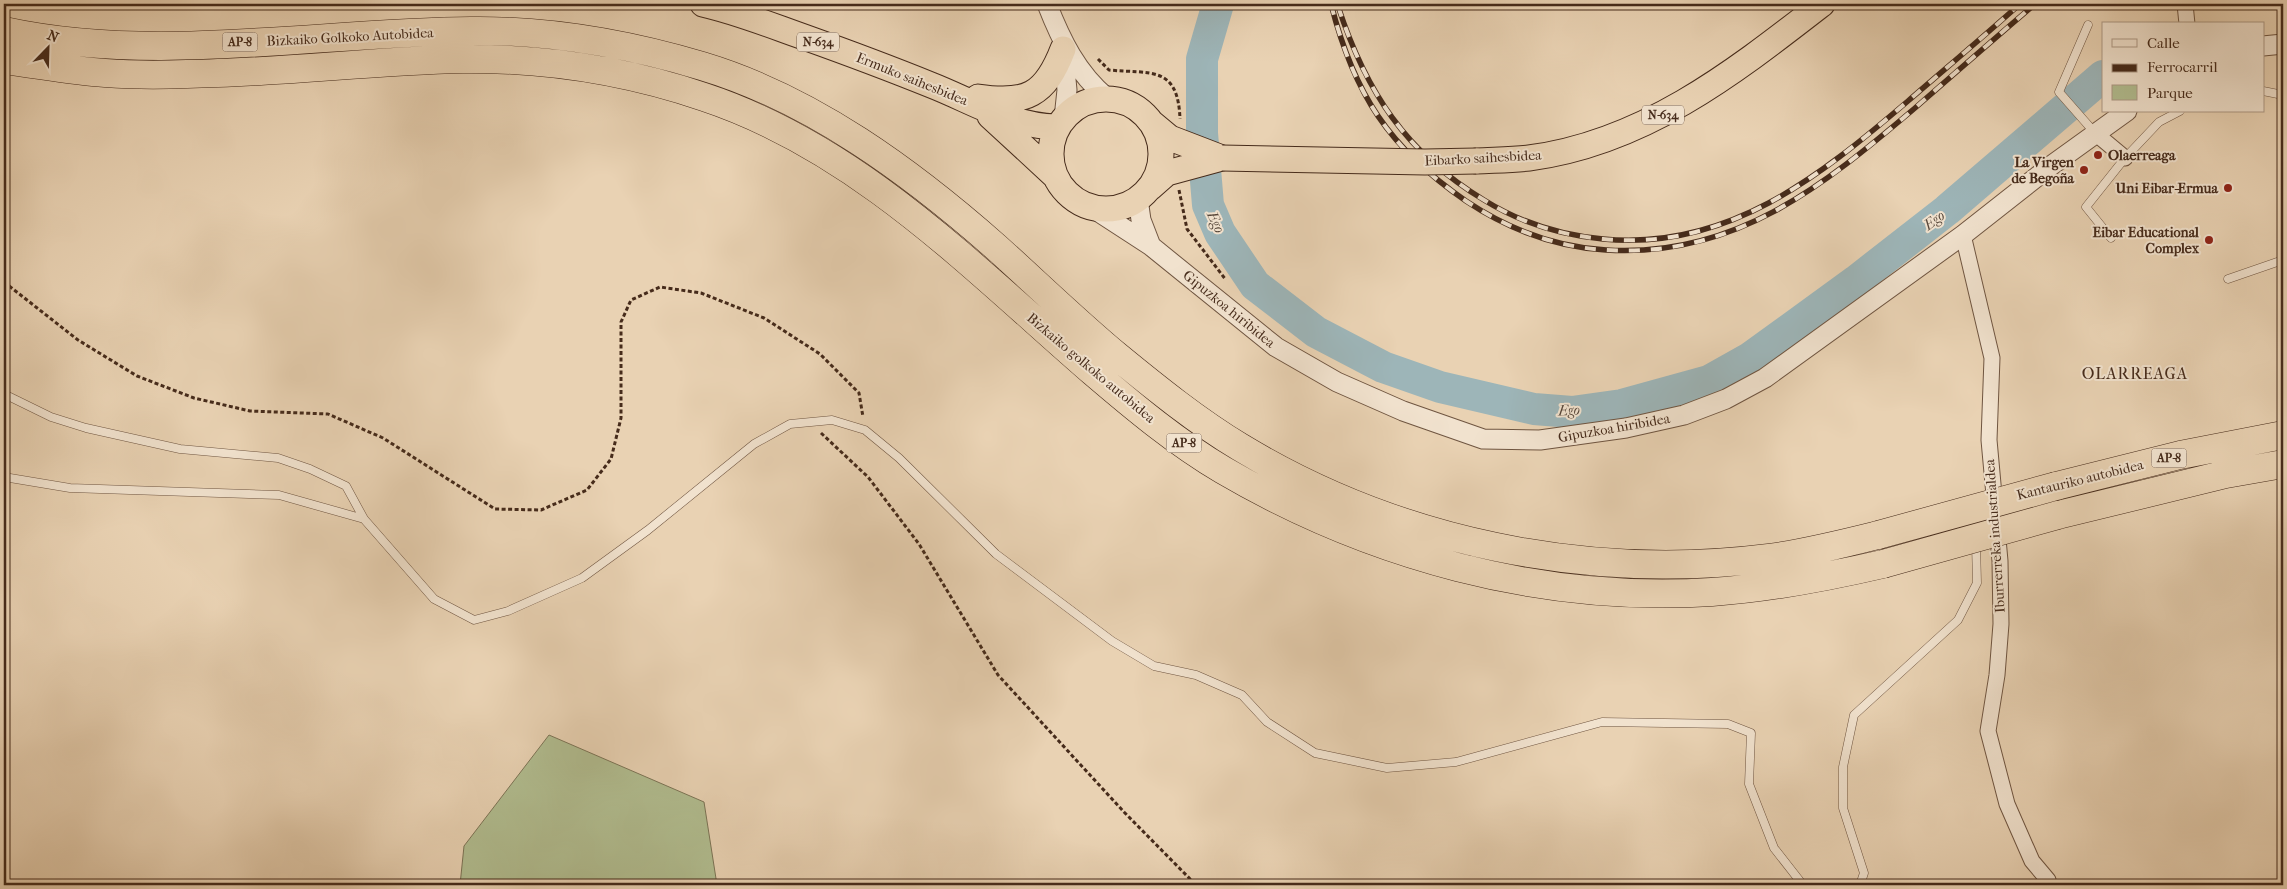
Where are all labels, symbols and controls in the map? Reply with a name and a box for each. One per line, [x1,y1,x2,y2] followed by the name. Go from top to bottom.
[22,22,72,72] north arrow
[2102,22,2264,112] legend
[266,24,435,50] street label: Bizkaiko Golkoko Autobidea
[45,27,61,47] text: N
[222,32,258,52] road number: AP-8
[797,32,839,52] road number: N-634
[2147,34,2180,52] text: Calle
[854,49,971,109] street label: Ermuko saihesbidea
[2147,58,2218,76] text: Ferrocarril
[2147,84,2193,102] text: Parque
[1642,106,1684,124] road number: N-634
[1424,146,1543,170] street label: Eibarko saihesbidea
[2108,147,2176,164] place label: Olaerreaga
[2092,149,2104,161] marker: Olaerreaga
[2011,154,2075,187] place label: La Virgen de Begoña
[2078,164,2090,176] marker: La Virgen de Begoña
[2114,180,2219,197] place label: Uni Eibar-Ermua
[2222,182,2234,194] marker: Uni Eibar-Ermua
[1919,206,1948,234] water label: Ego
[1203,207,1229,236] water label: Ego
[2093,224,2200,257] place label: Eibar Educational Complex
[2203,234,2215,246] marker: Eibar Educational Complex
[1180,267,1279,352] street label: Gipuzkoa hiribidea
[1023,309,1159,427] street label: Bizkaiko golkoko autobidea
[2082,364,2188,383] district label: OLARREAGA
[1557,401,1580,419] water label: Ego
[1557,410,1672,446] street label: Gipuzkoa hiribidea
[1166,433,1202,452] road number: AP-8
[2152,448,2186,468] road number: AP-8
[2015,456,2146,504] street label: Kantauriko autobidea
[1981,458,2009,613] street label: Iburrerreka industrialdea

